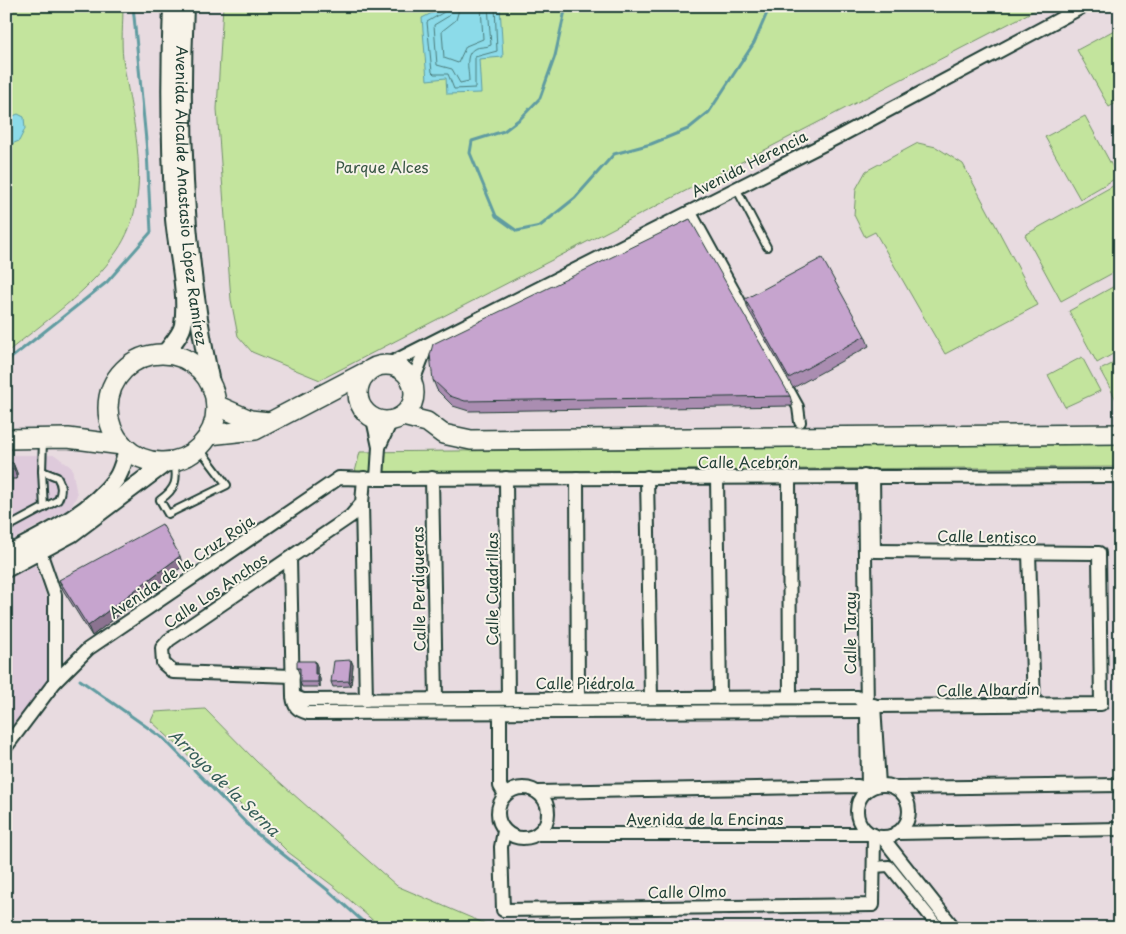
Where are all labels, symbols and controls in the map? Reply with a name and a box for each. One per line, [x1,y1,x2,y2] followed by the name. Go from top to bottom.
[171,45,215,347] street label: Avenida Alcalde Anastasio López Ramírez
[687,123,812,202] street label: Avenida Herencia
[335,155,429,178] park label: Parque Alces
[698,450,798,473] street label: Calle Acebrón
[104,508,259,623] street label: Avenida de la Cruz Roja
[937,524,1037,548] street label: Calle Lentisco
[405,526,431,652] street label: Calle Perdigueras
[480,532,503,646] street label: Calle Cuadrillas
[158,547,272,633] street label: Calle Los Anchos
[838,592,861,674] street label: Calle Taray
[535,671,635,694] street label: Calle Piédrola
[936,677,1040,701] street label: Calle Albardín
[164,723,286,842] water label: Arroyo de la Serna
[626,807,784,830] street label: Avenida de la Encinas
[647,879,727,903] street label: Calle Olmo

